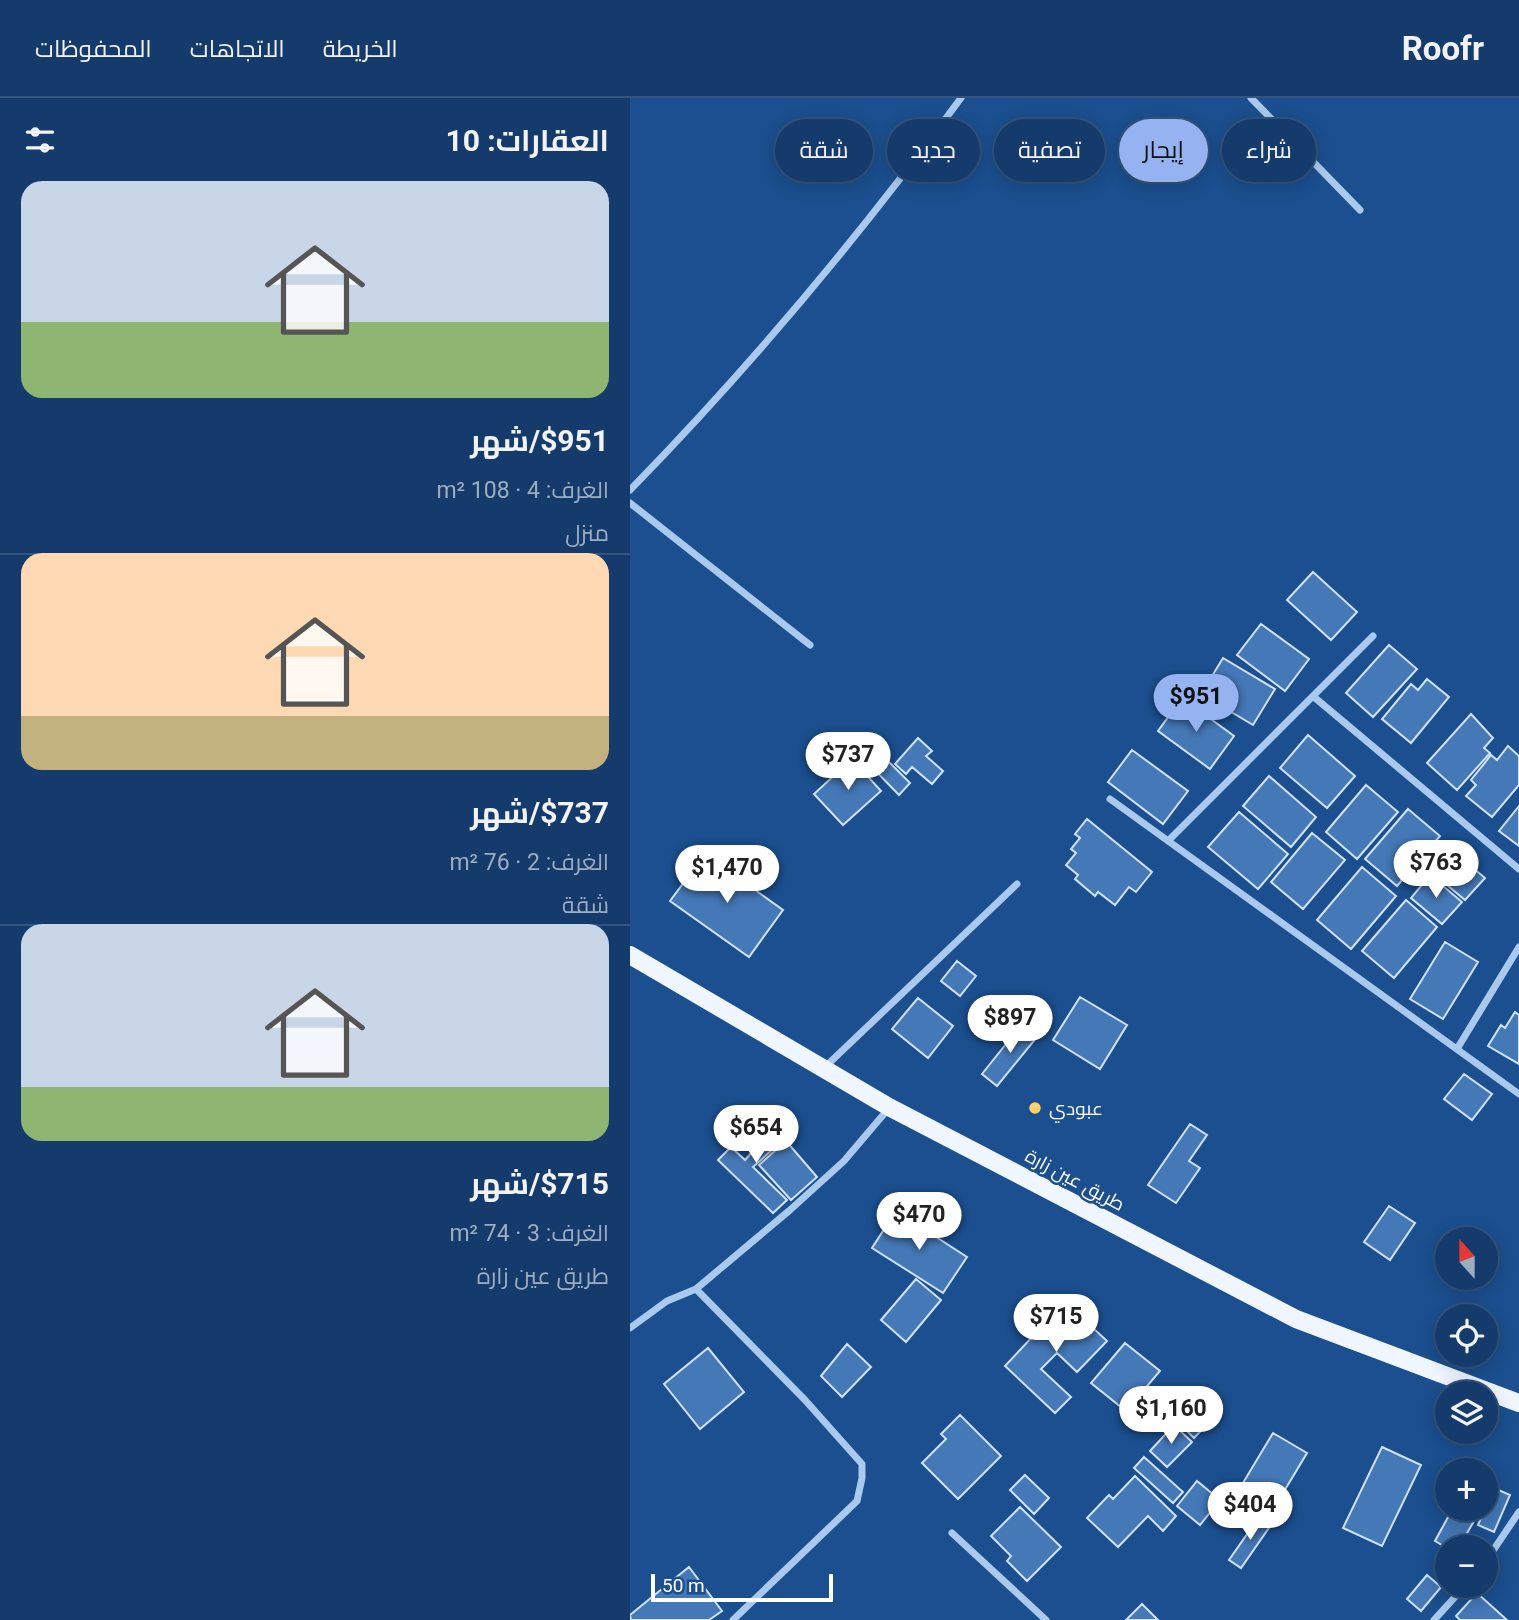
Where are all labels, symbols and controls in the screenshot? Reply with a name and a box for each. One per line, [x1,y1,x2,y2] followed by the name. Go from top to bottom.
[1402,29,1484,68] text: Roofr
[35,35,152,63] text: المحفوظات
[190,35,285,63] text: الاتجاهات
[323,35,398,63] text: الخريطة
[775,119,873,182] chip: شقة
[887,119,980,182] chip: جديد
[994,119,1105,182] chip: تصفية
[1119,119,1208,182] chip: إيجار
[1222,119,1316,182] chip: شراء
[21,121,59,159] icon: filters
[445,123,609,158] text: العقارات: 10
[252,227,378,353] icon: home
[470,423,609,458] text: $951/شهر
[436,477,609,504] text: الغرف: 4 · 108 m²
[565,520,609,547] text: منزل
[252,599,378,725] icon: home
[1155,674,1237,734] pin: $951
[1170,683,1222,710] text: $951
[807,732,889,792] pin: $737
[822,741,874,768] text: $737
[470,795,609,830] text: $737/شهر
[1395,840,1477,900] pin: $763
[670,846,784,905] pin: $1,470
[449,849,609,876] text: الغرف: 2 · 76 m²
[1410,849,1462,876] text: $763
[691,854,763,881] text: $1,470
[562,892,609,919] text: شقة
[252,970,378,1096] icon: home
[969,996,1051,1055] pin: $897
[984,1004,1036,1031] text: $897
[1049,1097,1103,1123] place label: عبودي
[1027,1100,1043,1116] marker: عبودي
[715,1105,797,1165] pin: $654
[730,1114,782,1141] text: $654
[1021,1144,1129,1217] street label: طريق عين زارة
[470,1166,609,1201] text: $715/شهر
[878,1192,960,1252] pin: $470
[893,1201,945,1228] text: $470
[449,1220,609,1247] text: الغرف: 3 · 74 m²
[1435,1227,1498,1290] north arrow
[1435,1227,1498,1598] map controls
[477,1263,609,1290] text: طريق عين زارة
[1015,1294,1097,1354] pin: $715
[1030,1303,1082,1330] text: $715
[1435,1304,1498,1367] button: locate
[1435,1381,1498,1444] button: layers
[1114,1386,1228,1446] pin: $1,160
[1135,1395,1207,1422] text: $1,160
[1435,1458,1498,1521] button: +
[1209,1482,1291,1542] pin: $404
[1224,1491,1276,1518] text: $404
[1435,1535,1498,1598] button: −
[651,1571,833,1603] scale bar
[662,1574,705,1597] text: 50 m

